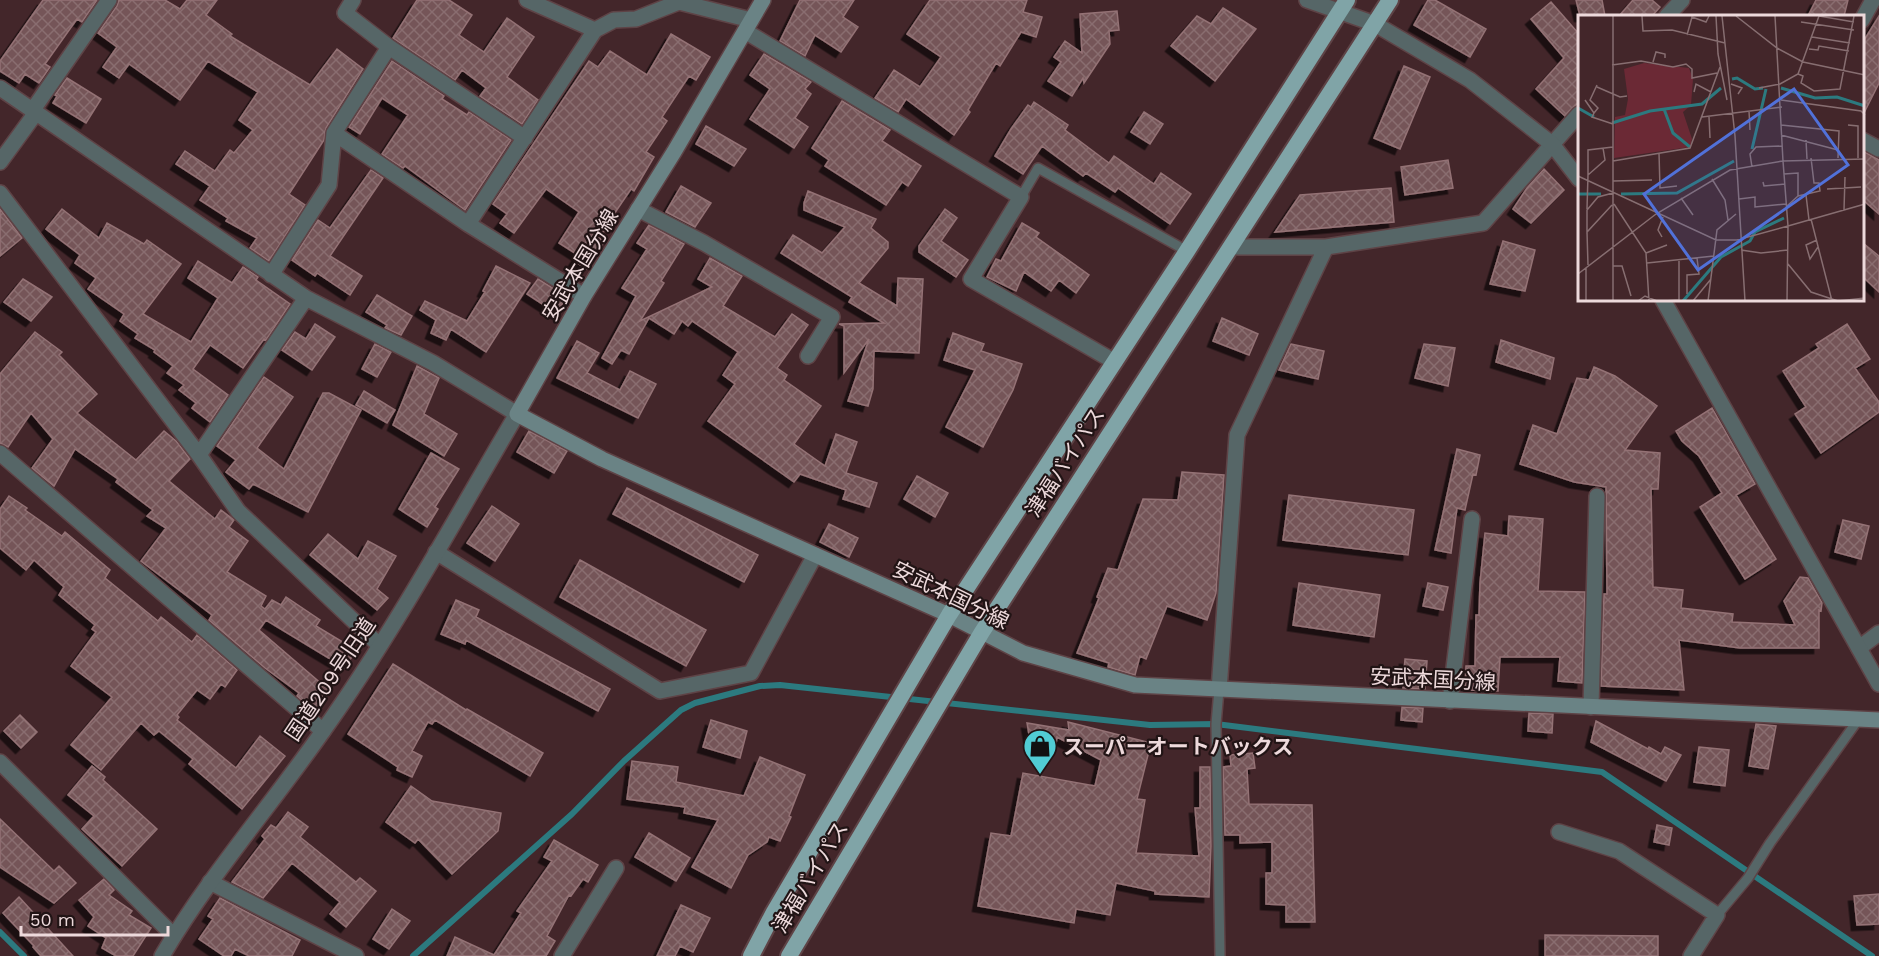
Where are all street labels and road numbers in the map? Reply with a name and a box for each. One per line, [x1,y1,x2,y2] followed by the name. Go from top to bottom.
[537,205,623,325] street label: 安武本国分線
[1020,403,1110,521] street label: 津福バイパス
[889,556,1013,634] street label: 安武本国分線
[280,613,380,745] street label: 国道209号旧道
[1369,663,1497,695] street label: 安武本国分線
[767,817,853,937] street label: 津福バイパス

